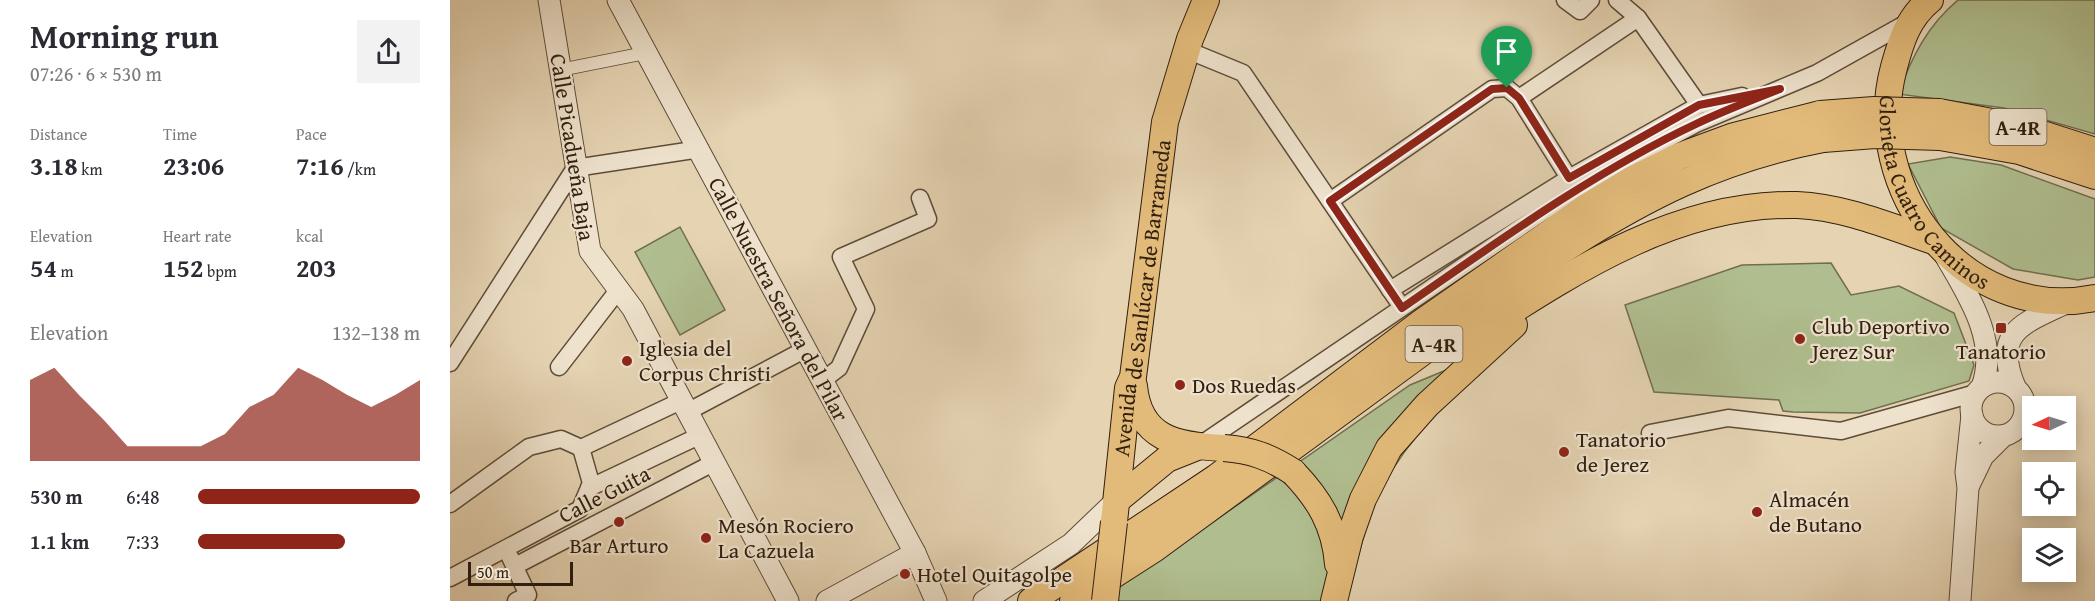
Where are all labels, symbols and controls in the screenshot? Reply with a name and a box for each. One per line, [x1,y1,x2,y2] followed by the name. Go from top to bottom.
[30,12,219,60] text: Morning run
[357,20,420,83] button: share
[1481,26,1532,88] pin
[1490,35,1523,68] icon: arrive
[542,51,604,243] street label: Calle Picadueña Baja
[30,59,162,88] text: 07:26 · 6 × 530 m
[1872,95,1996,297] street label: Glorieta Cuatro Caminos
[1990,109,2046,145] road number: A-4R
[30,122,87,146] text: Distance
[163,122,197,146] text: Time
[296,122,327,146] text: Pace
[1105,137,1179,458] street label: Avenida de Sanlúcar de Barrameda
[30,146,78,185] text: 3.18
[163,146,224,185] text: 23:06
[296,146,344,185] text: 7:16
[78,157,102,181] text: km
[344,157,376,181] text: /km
[701,171,857,427] street label: Calle Nuestra Señora del Pilar
[30,224,93,248] text: Elevation
[163,224,232,248] text: Heart rate
[296,224,323,248] text: kcal
[30,248,57,287] text: 54
[163,248,203,287] text: 152
[296,248,336,287] text: 203
[57,259,74,283] text: m
[203,259,237,283] text: bpm
[1809,310,1950,367] place label: Club Deportivo Jerez Sur
[30,318,108,347] text: Elevation
[332,318,420,347] text: 132–138 m
[1994,321,2008,335] marker: Tanatorio
[1406,326,1462,362] road number: A-4R
[639,332,771,389] place label: Iglesia del Corpus Christi
[1793,332,1807,346] marker: Club Deportivo Jerez Sur
[1956,335,2046,367] place label: Tanatorio
[620,354,634,368] marker: Iglesia del Corpus Christi
[1192,369,1296,401] place label: Dos Ruedas
[1173,378,1187,392] marker: Dos Ruedas
[2022,396,2076,450] north arrow
[2022,396,2076,582] map controls
[1576,423,1666,480] place label: Tanatorio de Jerez
[1557,445,1571,459] marker: Tanatorio de Jerez
[553,457,656,531] street label: Calle Guita
[2022,462,2076,516] button: locate
[30,482,83,511] text: 530 m
[126,482,160,511] text: 6:48
[1769,483,1862,540] place label: Almacén de Butano
[1750,505,1764,519] marker: Almacén de Butano
[718,509,854,566] place label: Mesón Rociero La Cazuela
[612,515,626,529] marker: Bar Arturo
[30,527,89,556] text: 1.1 km
[126,527,160,556] text: 7:33
[2022,528,2076,582] button: layers
[570,529,668,561] place label: Bar Arturo
[699,531,713,545] marker: Mesón Rociero La Cazuela
[917,558,1072,590] place label: Hotel Quitagolpe
[468,559,573,586] scale bar
[477,560,509,584] text: 50 m
[898,567,912,581] marker: Hotel Quitagolpe

